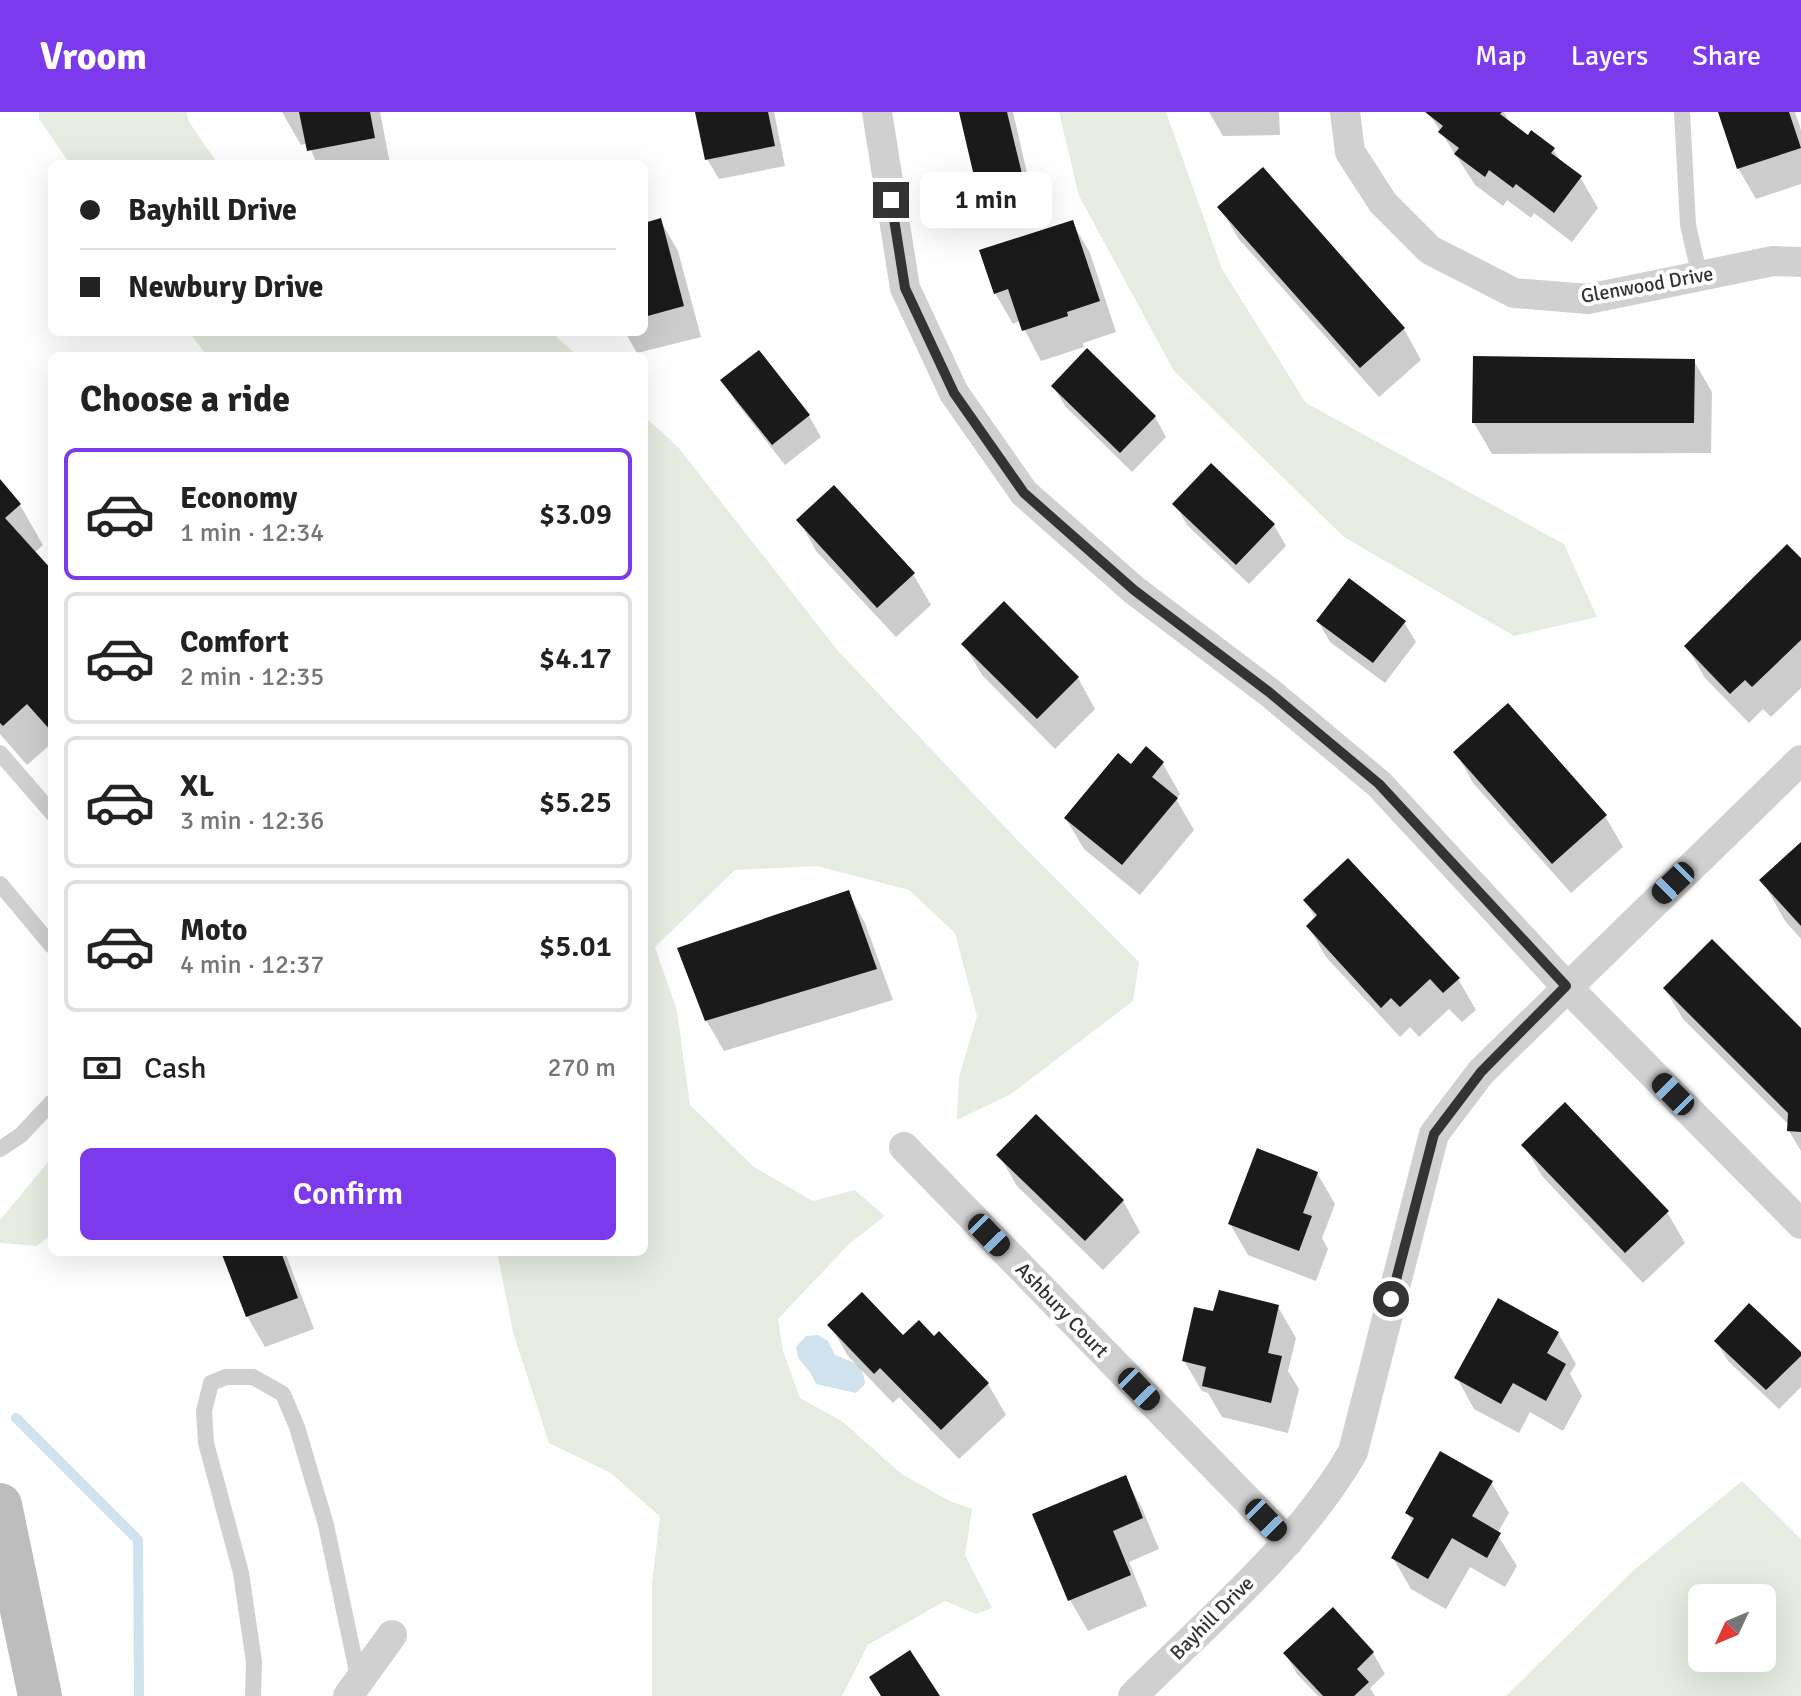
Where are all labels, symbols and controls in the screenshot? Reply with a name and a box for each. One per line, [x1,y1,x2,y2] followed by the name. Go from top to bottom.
[40,33,147,80] text: Vroom
[1475,39,1527,73] text: Map
[1571,39,1648,73] text: Layers
[1692,39,1761,73] text: Share
[919,172,1051,228] callout: 1 min
[873,182,909,218] route end
[955,184,1017,216] text: 1 min
[128,192,297,229] text: Bayhill Drive
[1579,261,1715,309] street label: Glenwood Drive
[128,269,323,306] text: Newbury Drive
[80,377,290,422] text: Choose a ride
[84,478,156,550] icon: car
[180,480,297,517] text: Economy
[539,496,612,533] text: $3.09
[180,517,324,549] text: 1 min · 12:34
[84,622,156,694] icon: car
[180,624,289,661] text: Comfort
[539,640,612,677] text: $4.17
[180,661,324,693] text: 2 min · 12:35
[84,766,156,838] icon: car
[180,768,214,805] text: XL
[539,784,612,821] text: $5.25
[180,805,324,837] text: 3 min · 12:36
[1647,858,1699,908] car
[84,910,156,982] icon: car
[180,912,247,949] text: Moto
[539,928,612,965] text: $5.01
[180,949,324,981] text: 4 min · 12:37
[80,1046,124,1090] icon: cash
[144,1050,207,1087] text: Cash
[547,1052,616,1084] text: 270 m
[1648,1069,1698,1119] car
[80,1148,616,1240] button: Confirm
[964,1209,1014,1261] car
[1010,1257,1114,1363] street label: Ashbury Court
[1373,1281,1409,1317] route start
[1114,1363,1164,1415] car
[1241,1494,1291,1546] car
[1165,1571,1259,1665] street label: Bayhill Drive
[1688,1584,1776,1672] north arrow
[1688,1584,1776,1672] map controls

